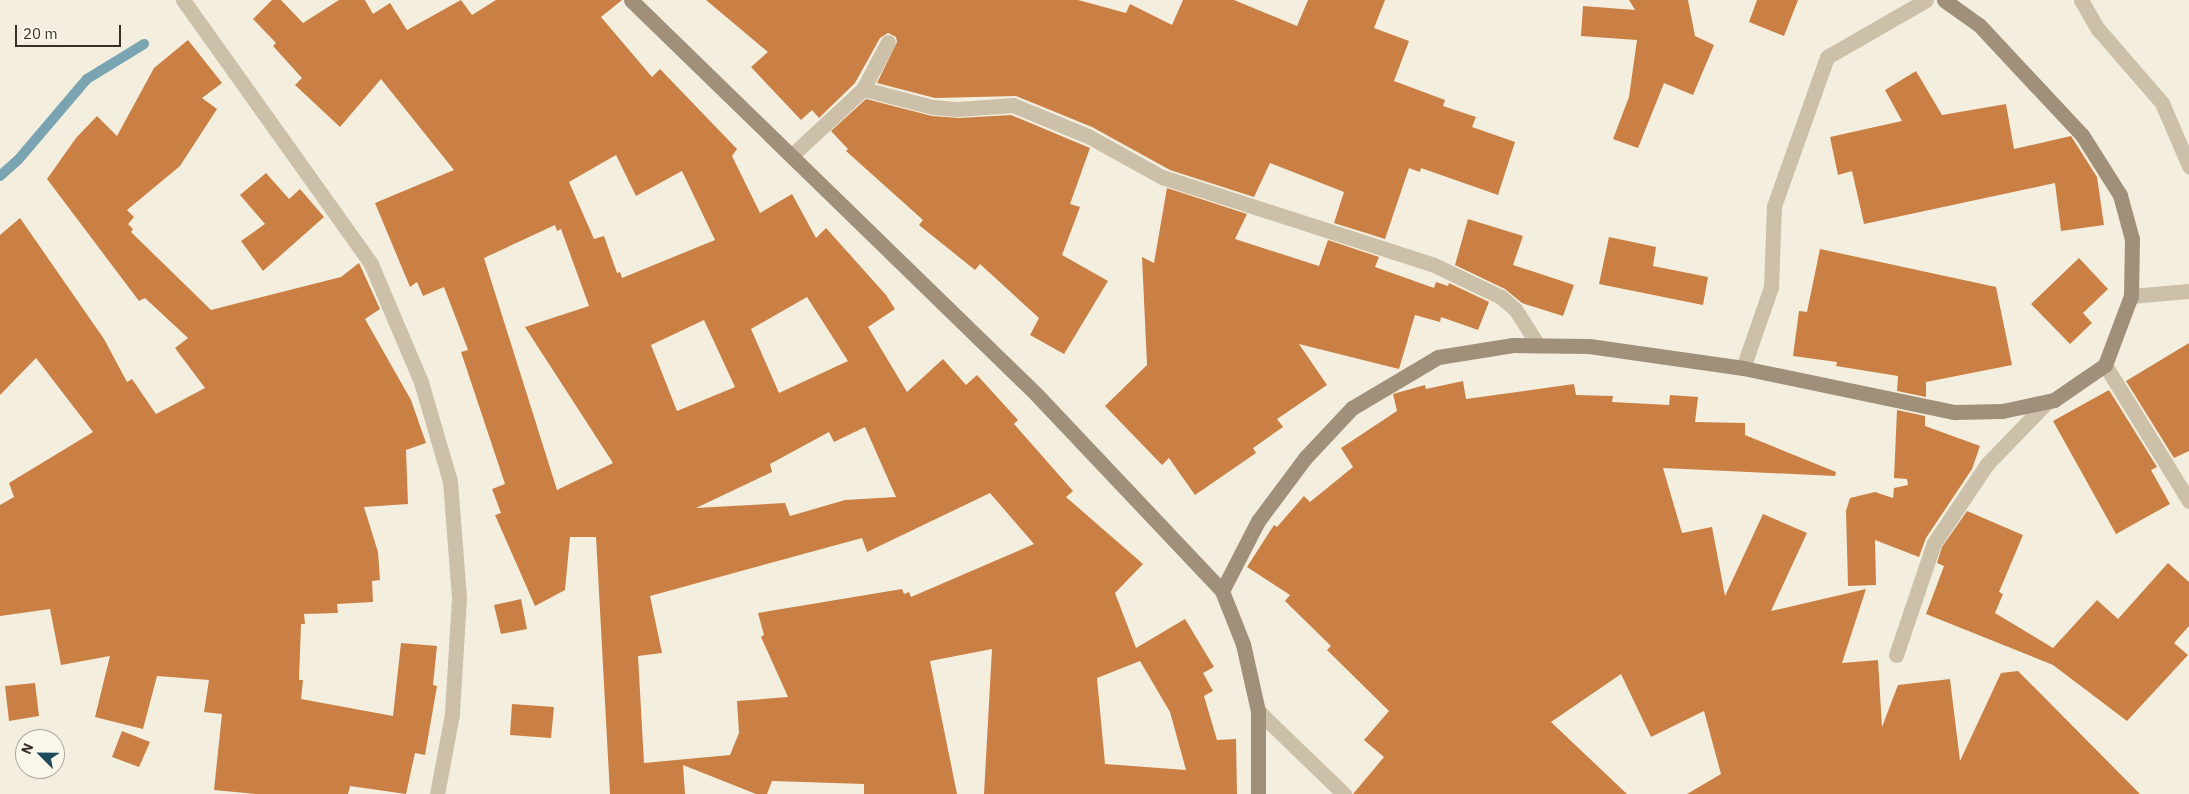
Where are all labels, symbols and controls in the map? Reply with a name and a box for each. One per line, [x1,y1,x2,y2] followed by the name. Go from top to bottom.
[18,15,124,47] scale bar
[23,24,58,43] text: 20 m
[15,729,65,779] north arrow
[17,740,37,757] text: N

